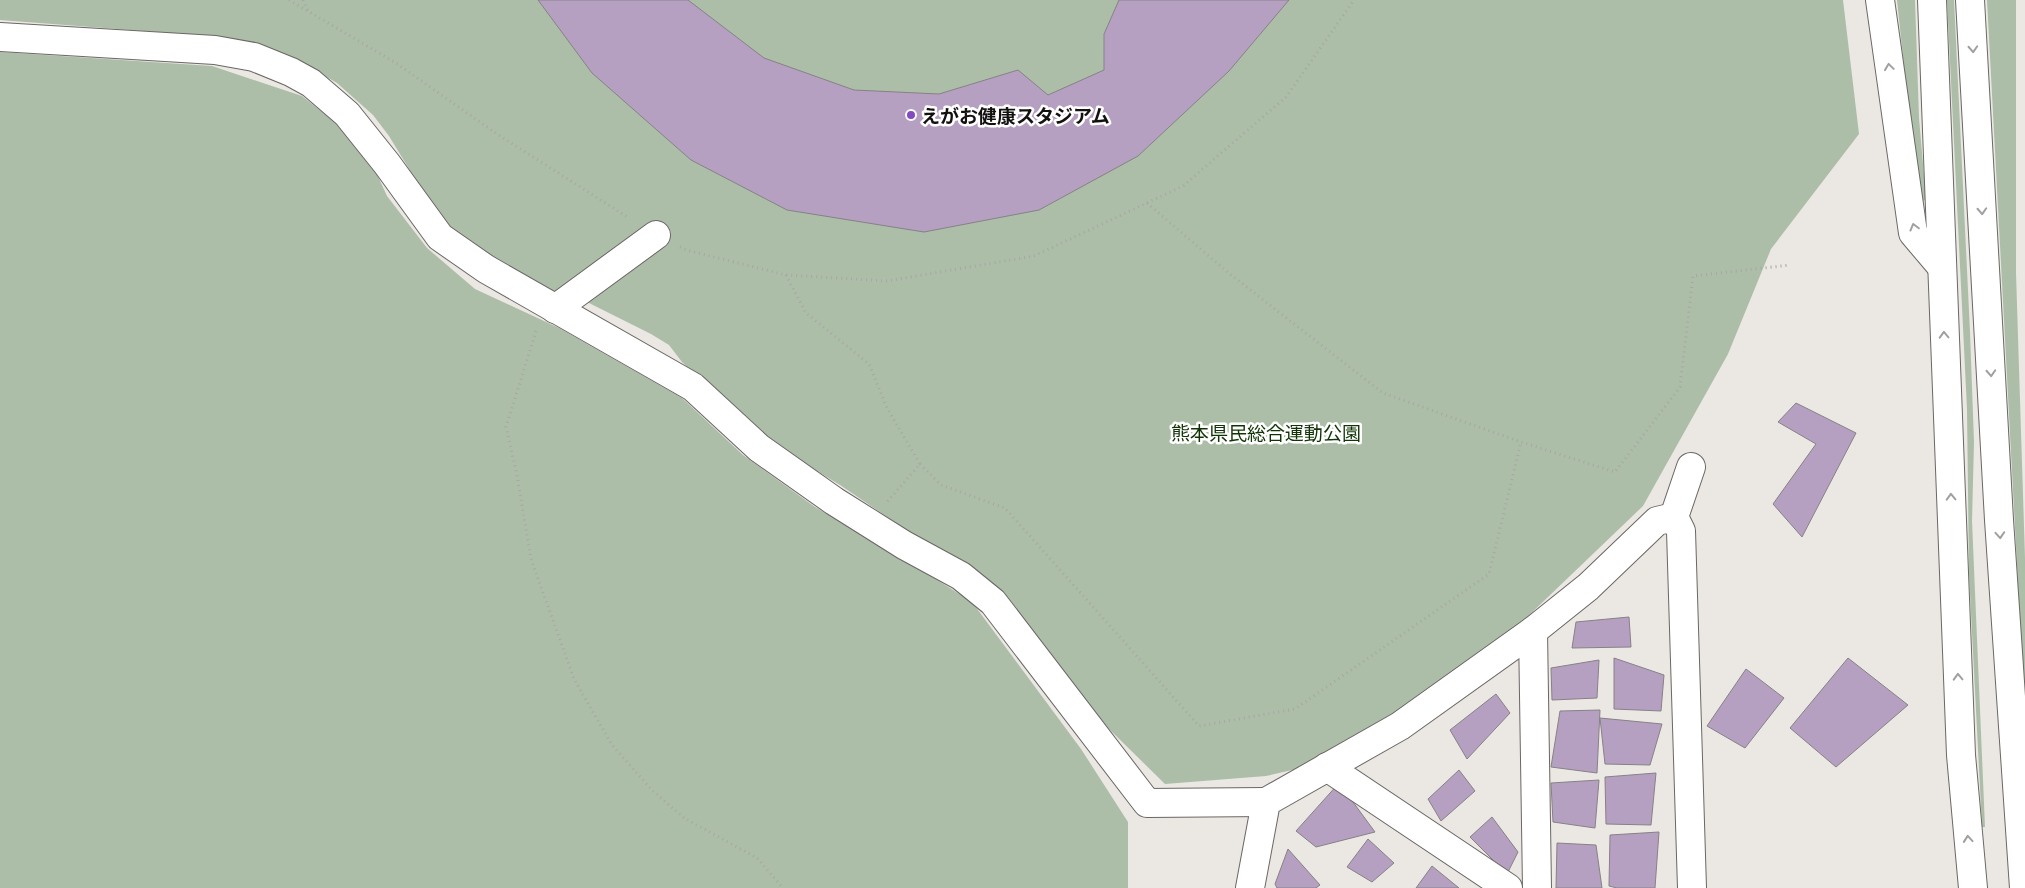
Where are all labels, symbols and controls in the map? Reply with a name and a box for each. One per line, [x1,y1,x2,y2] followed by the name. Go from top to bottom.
[1968,45,1978,53] one-way arrow
[1884,62,1895,70] one-way arrow
[921,104,1110,127] place label: えがお健康スタジアム
[905,109,917,121] marker: えがお健康スタジアム
[1976,207,1987,215] one-way arrow
[1909,223,1919,232] one-way arrow
[1939,331,1949,338] one-way arrow
[1985,369,1996,377] one-way arrow
[1171,421,1361,444] park label: 熊本県民総合運動公園
[1945,493,1956,501] one-way arrow
[1994,532,2005,540] one-way arrow
[1952,673,1963,681] one-way arrow
[1963,835,1974,843] one-way arrow

